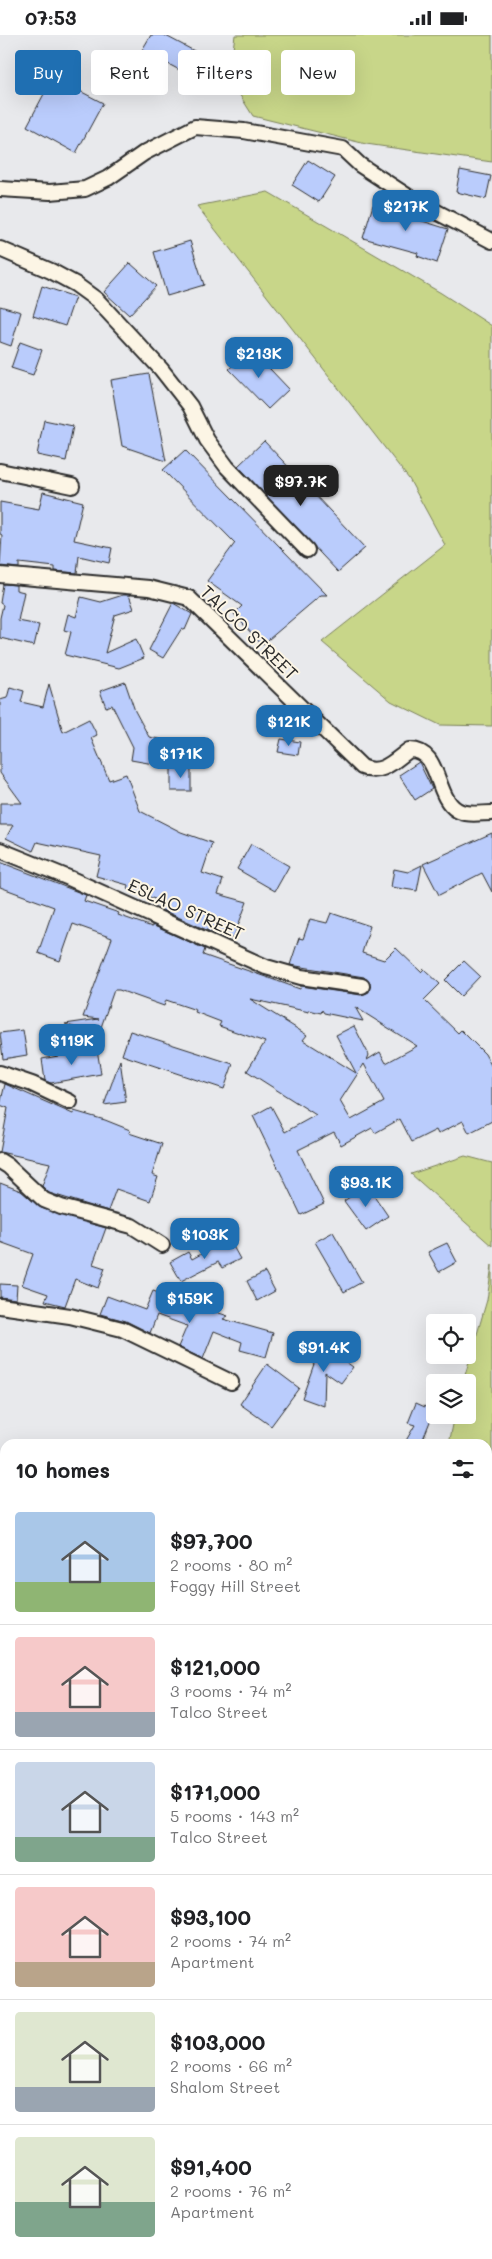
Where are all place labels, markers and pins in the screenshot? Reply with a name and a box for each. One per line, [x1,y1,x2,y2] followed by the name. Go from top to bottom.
[371,189,441,232] pin: $217K
[224,337,294,379] pin: $213K
[260,465,342,507] pin: $97.7K
[254,705,324,747] pin: $121K
[146,737,216,779] pin: $171K
[37,1023,107,1066] pin: $119K
[325,1165,407,1208] pin: $93.1K
[170,1217,240,1260] pin: $103K
[155,1281,225,1324] pin: $159K
[283,1331,365,1373] pin: $91.4K

